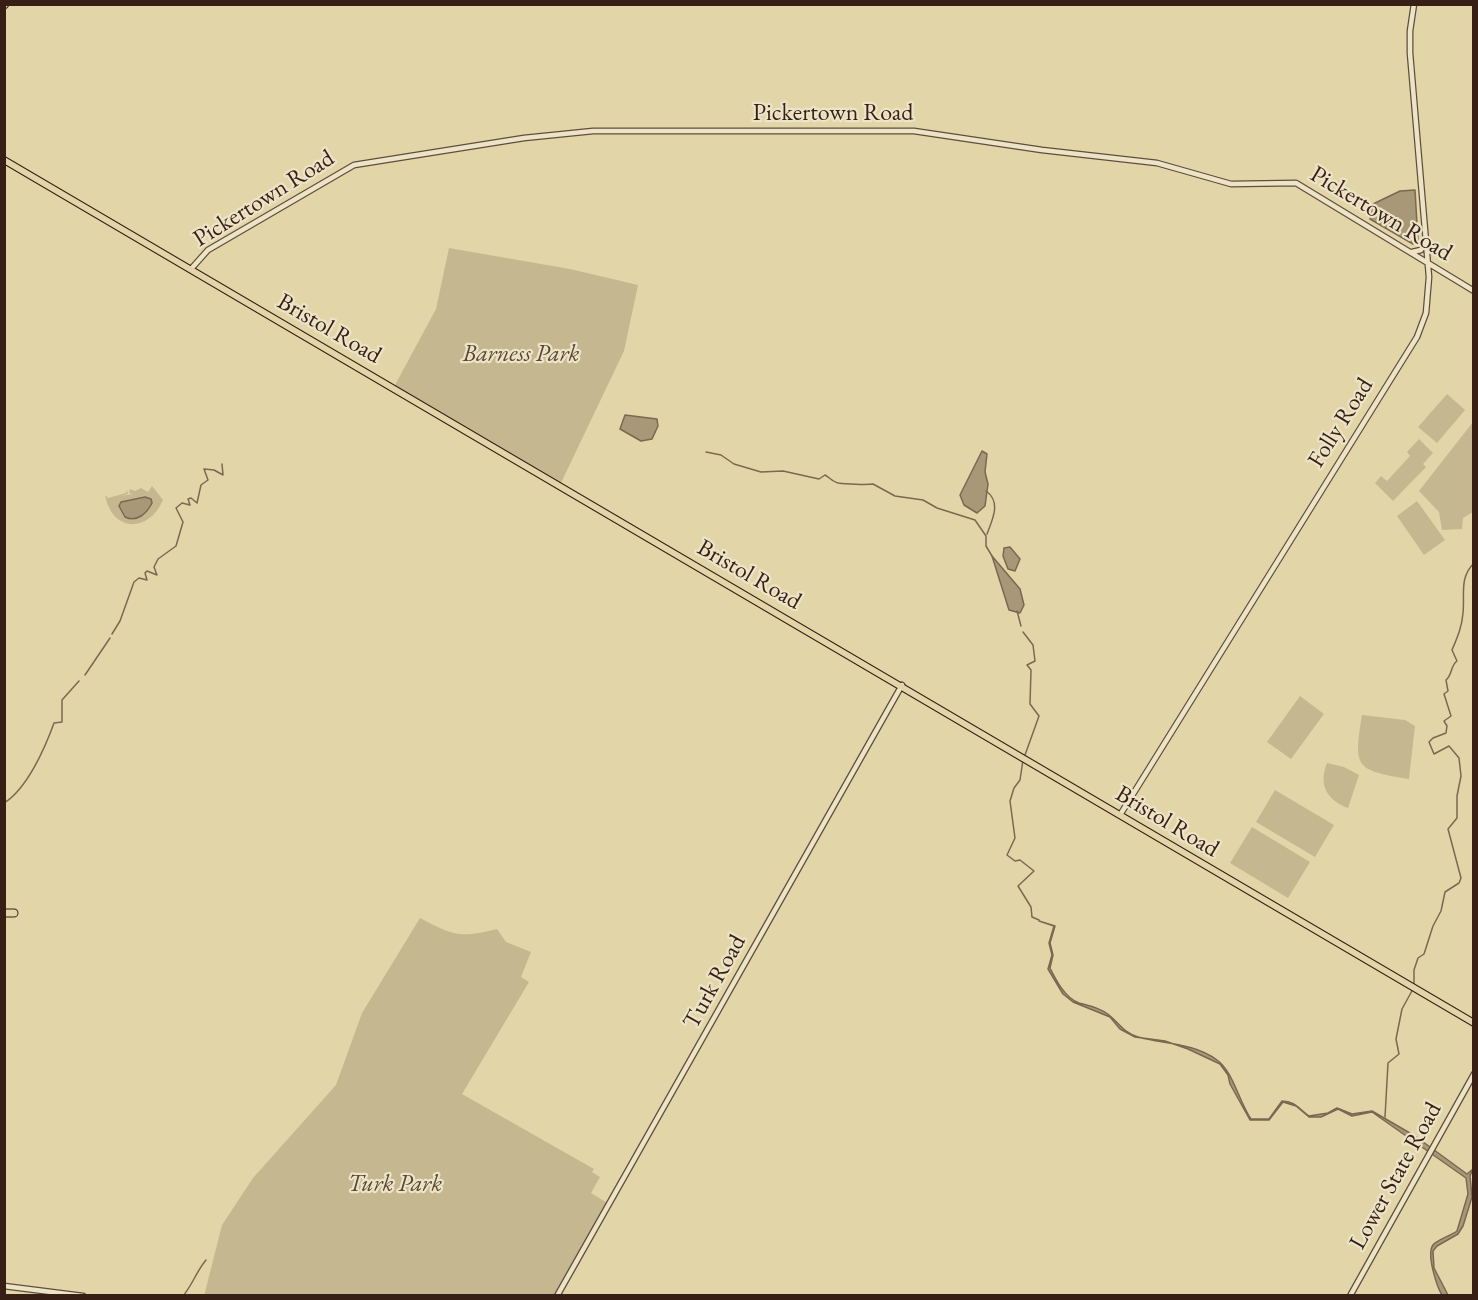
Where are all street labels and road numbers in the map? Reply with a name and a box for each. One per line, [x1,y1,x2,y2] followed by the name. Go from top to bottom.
[753,99,913,127] street label: Pickertown Road
[188,144,340,254] street label: Pickertown Road
[1305,160,1457,268] street label: Pickertown Road
[272,288,386,370] street label: Bristol Road
[1302,373,1380,473] street label: Folly Road
[692,534,806,616] street label: Bristol Road
[1110,780,1224,864] street label: Bristol Road
[677,930,753,1034] street label: Turk Road
[1344,1097,1448,1255] street label: Lower State Road

